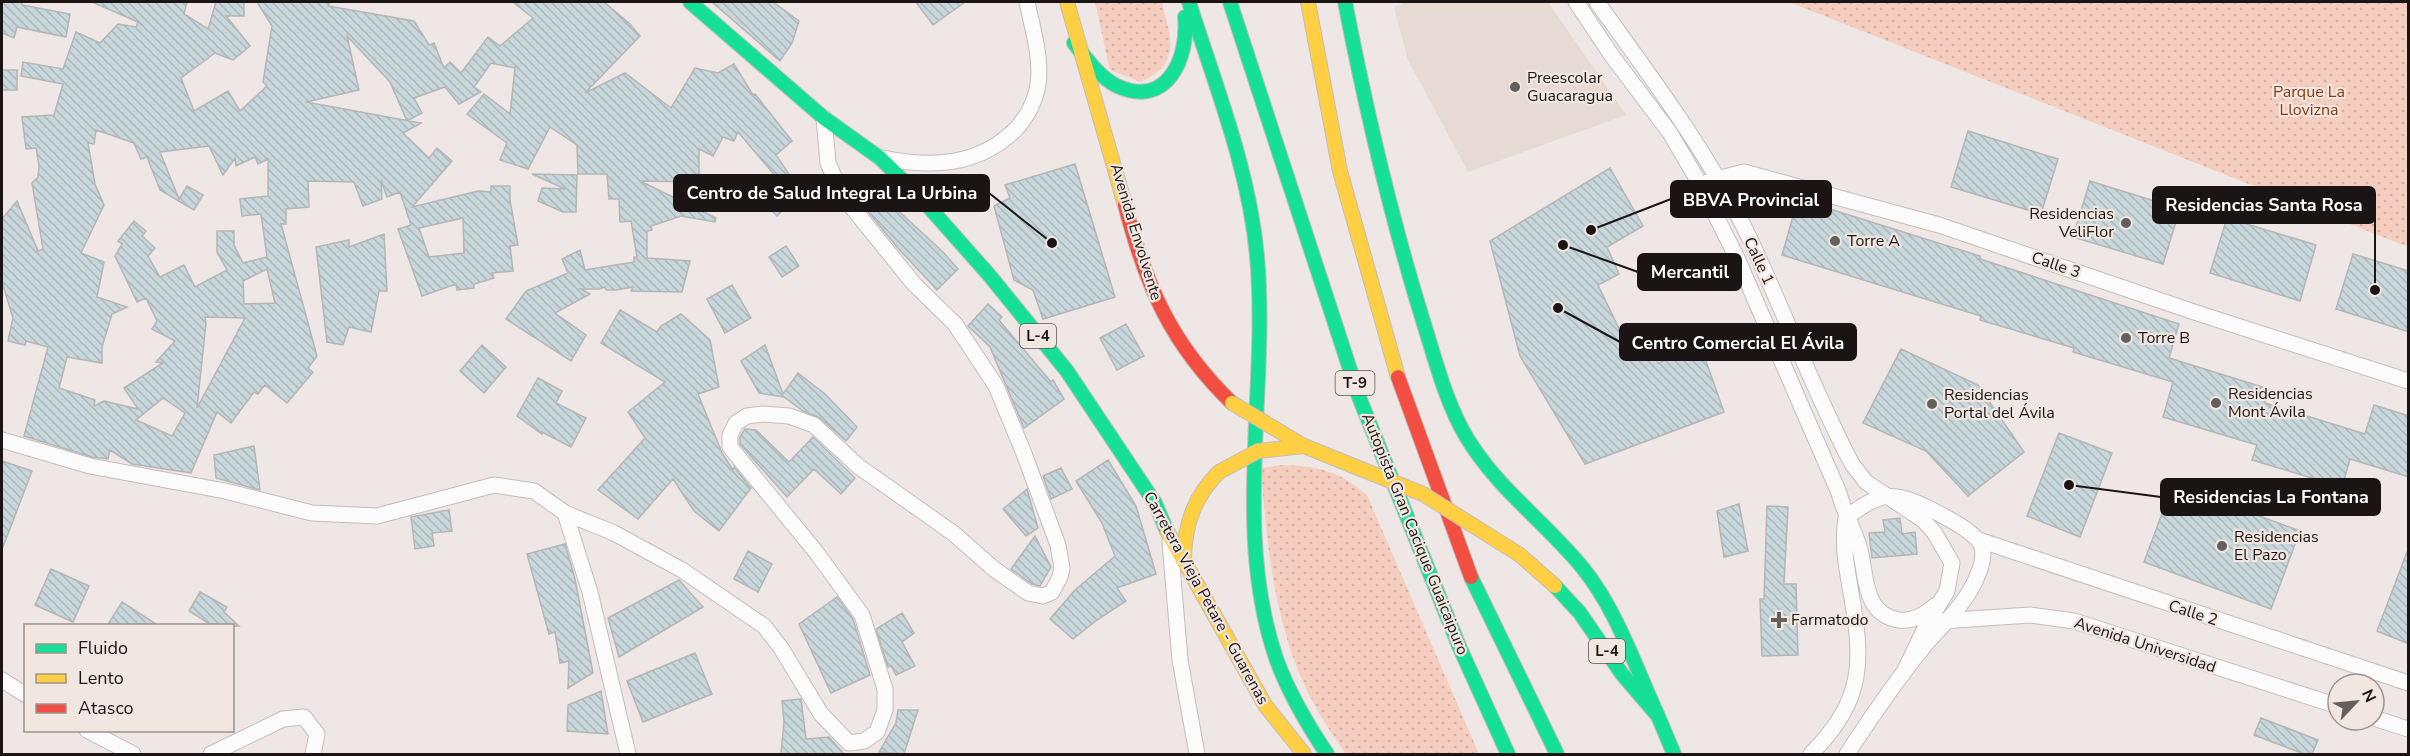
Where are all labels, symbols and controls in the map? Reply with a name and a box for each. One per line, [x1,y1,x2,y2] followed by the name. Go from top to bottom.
[1527,67,1613,107] place label: Preescolar Guacaragua
[1508,80,1522,94] marker: Preescolar Guacaragua
[2273,81,2345,121] park label: Parque La Llovizna
[1105,161,1167,303] street label: Avenida Envolvente
[674,175,989,211] callout: Centro de Salud Integral La Urbina
[687,181,977,205] text: Centro de Salud Integral La Urbina
[1671,181,1831,217] callout: BBVA Provincial
[2153,187,2375,223] callout: Residencias Santa Rosa
[1683,188,1820,212] text: BBVA Provincial
[2165,193,2363,217] text: Residencias Santa Rosa
[2029,203,2114,243] place label: Residencias VeliFlor
[2119,216,2133,230] marker: Residencias VeliFlor
[1847,230,1900,252] place label: Torre A
[1738,233,1780,289] street label: Calle 1
[1828,234,1842,248] marker: Torre A
[2028,246,2084,284] street label: Calle 3
[1638,254,1741,290] callout: Mercantil
[1651,260,1729,284] text: Mercantil
[1020,324,1056,348] road number: L-4
[1620,324,1856,360] callout: Centro Comercial El Ávila
[2138,327,2190,349] place label: Torre B
[1632,331,1844,355] text: Centro Comercial El Ávila
[2119,331,2133,345] marker: Torre B
[1336,371,1374,395] road number: T-9
[2228,383,2313,423] place label: Residencias Mont Ávila
[1944,384,2055,424] place label: Residencias Portal del Ávila
[2209,396,2223,410] marker: Residencias Mont Ávila
[1925,397,1939,411] marker: Residencias Portal del Ávila
[1356,410,1474,658] street label: Autopista Gran Cacique Guaicaipuro
[2161,479,2380,515] callout: Residencias La Fontana
[2173,485,2369,509] text: Residencias La Fontana
[1138,487,1274,709] street label: Carretera Vieja Petare - Guarenas
[2234,526,2319,566] place label: Residencias El Pazo
[2215,539,2229,553] marker: Residencias El Pazo
[2166,595,2220,631] street label: Calle 2
[1791,609,1869,631] place label: Farmatodo
[2071,612,2219,678] street label: Avenida Universidad
[1772,613,1786,627] marker: Farmatodo
[24,624,234,732] legend
[78,636,128,660] text: Fluido
[1589,639,1625,663] road number: L-4
[78,666,124,690] text: Lento
[2326,672,2386,732] north arrow
[2356,686,2381,706] text: N
[78,696,134,720] text: Atasco

